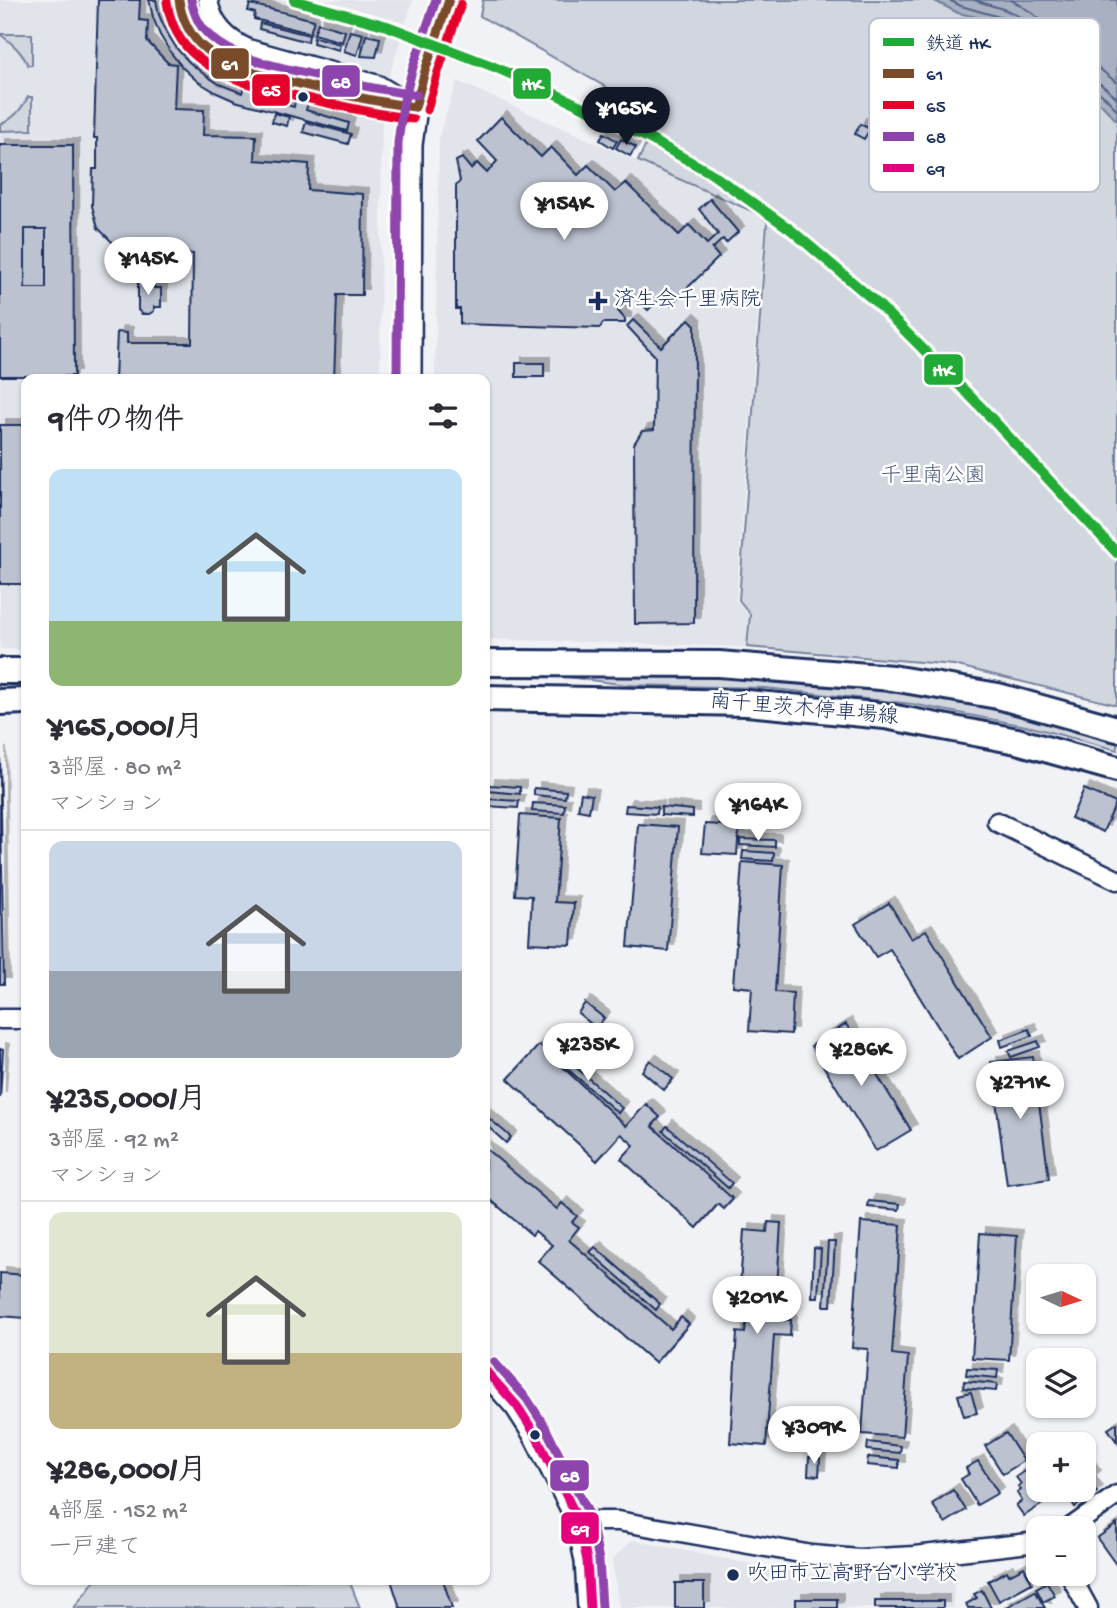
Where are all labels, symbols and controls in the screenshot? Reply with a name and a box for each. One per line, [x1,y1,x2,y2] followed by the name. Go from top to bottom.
[869,18,1100,192] legend
[926,33,992,57] text: 鉄道 HK
[210,47,250,80] line badge: 61
[221,55,239,78] text: 61
[321,64,361,98] line badge: 68
[926,65,943,88] text: 61
[512,67,552,100] line badge: HK
[251,73,291,107] line badge: 65
[331,73,352,96] text: 68
[521,75,545,98] text: HK
[261,81,281,104] text: 65
[577,88,675,147] pin: ¥165K
[296,90,310,104] unlabelled marker
[598,96,654,123] text: ¥165K
[926,97,946,120] text: 65
[926,128,946,151] text: 68
[926,160,946,183] text: 69
[515,182,613,242] pin: ¥154K
[536,191,592,218] text: ¥154K
[99,238,197,297] pin: ¥145K
[120,246,176,273] text: ¥145K
[614,287,761,314] place label: 済生会千里病院
[588,291,608,311] marker: 済生会千里病院
[923,353,964,386] line badge: HK
[932,361,956,384] text: HK
[424,397,462,435] icon: filters
[49,405,184,440] text: 9件の物件
[881,463,986,490] park label: 千里南公園
[193,514,319,640] icon: home
[709,688,899,732] street label: 南千里茨木停車場線
[49,712,204,747] text: ¥165,000/月
[49,756,182,783] text: 3部屋 · 80 m²
[709,784,807,843] pin: ¥164K
[49,792,163,819] text: マンション
[730,792,786,819] text: ¥164K
[193,886,319,1012] icon: home
[539,1024,637,1083] pin: ¥235K
[812,1028,910,1088] pin: ¥286K
[559,1032,617,1059] text: ¥235K
[832,1037,890,1064] text: ¥286K
[971,1062,1069,1121] pin: ¥271K
[992,1070,1048,1097] text: ¥271K
[49,1084,207,1119] text: ¥235,000/月
[49,1128,179,1155] text: 3部屋 · 92 m²
[49,1164,163,1191] text: マンション
[193,1257,319,1383] icon: home
[1026,1264,1096,1334] north arrow
[1026,1264,1096,1586] map controls
[708,1276,806,1336] pin: ¥201K
[729,1285,785,1312] text: ¥201K
[1026,1348,1096,1418] button: layers
[765,1406,863,1466] pin: ¥309K
[784,1415,844,1442] text: ¥309K
[528,1428,542,1442] unlabelled marker
[1026,1432,1096,1502] button: +
[49,1455,207,1490] text: ¥286,000/月
[549,1459,590,1492] line badge: 68
[560,1467,581,1490] text: 68
[49,1499,188,1526] text: 4部屋 · 152 m²
[560,1511,600,1545] line badge: 69
[1026,1516,1096,1586] button: −
[570,1520,590,1543] text: 69
[49,1535,141,1562] text: 一戸建て
[747,1561,957,1588] place label: 吹田市立高野台小学校
[725,1567,741,1583] marker: 吹田市立高野台小学校

